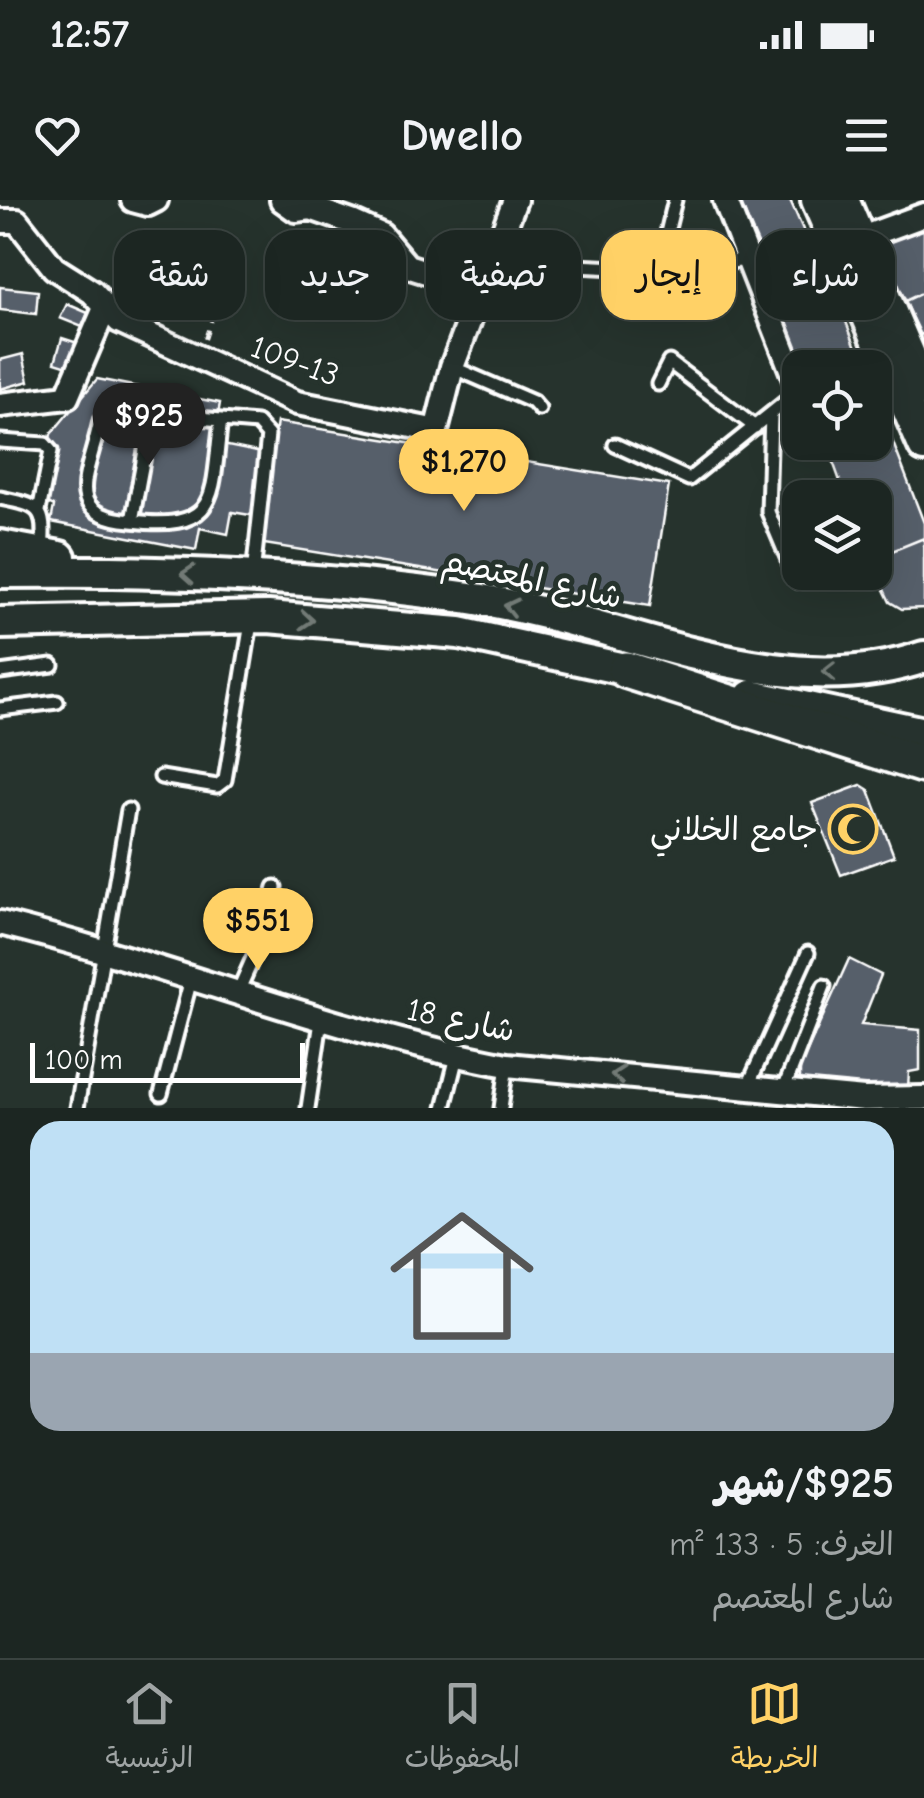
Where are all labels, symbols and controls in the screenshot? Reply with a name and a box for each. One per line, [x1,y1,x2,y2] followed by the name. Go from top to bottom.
[50,13,129,57] text: 12:57
[30,108,85,163] icon: heart
[839,108,894,163] icon: menu
[401,109,523,161] text: Dwello
[114,230,245,320] chip: شقة
[265,230,406,320] chip: جديد
[426,230,581,320] chip: تصفية
[601,230,736,320] chip: إيجار
[756,230,895,320] chip: شراء
[246,328,344,394] street label: 109-13
[782,350,892,590] map controls
[782,350,892,460] button: locate
[90,383,208,468] pin: $925
[115,397,183,434] text: $925
[383,429,545,514] pin: $1,270
[421,443,507,480] text: $1,270
[782,480,892,590] button: layers
[438,542,625,622] street label: شارع المعتصم
[180,564,196,586] one-way arrow
[503,598,520,619] one-way arrow
[300,609,316,631] one-way arrow
[820,661,836,683] one-way arrow
[827,803,879,855] mosque icon: جامع الخلاني
[650,811,818,857] place label: جامع الخلاني
[199,888,317,973] pin: $551
[225,902,291,939] text: $551
[403,991,518,1053] street label: شارع 18
[30,1038,305,1083] scale bar
[45,1044,123,1076] text: 100 m
[609,1065,625,1087] one-way arrow
[372,1186,552,1366] icon: home
[715,1459,894,1508] text: $925/شهر
[669,1526,894,1563] text: الغرف: 5 · 133 m²
[711,1579,894,1616] text: شارع المعتصم
[106,1676,194,1782] tab: الرئيسية
[405,1676,520,1782] tab: المحفوظات
[731,1676,818,1782] tab: الخريطة

